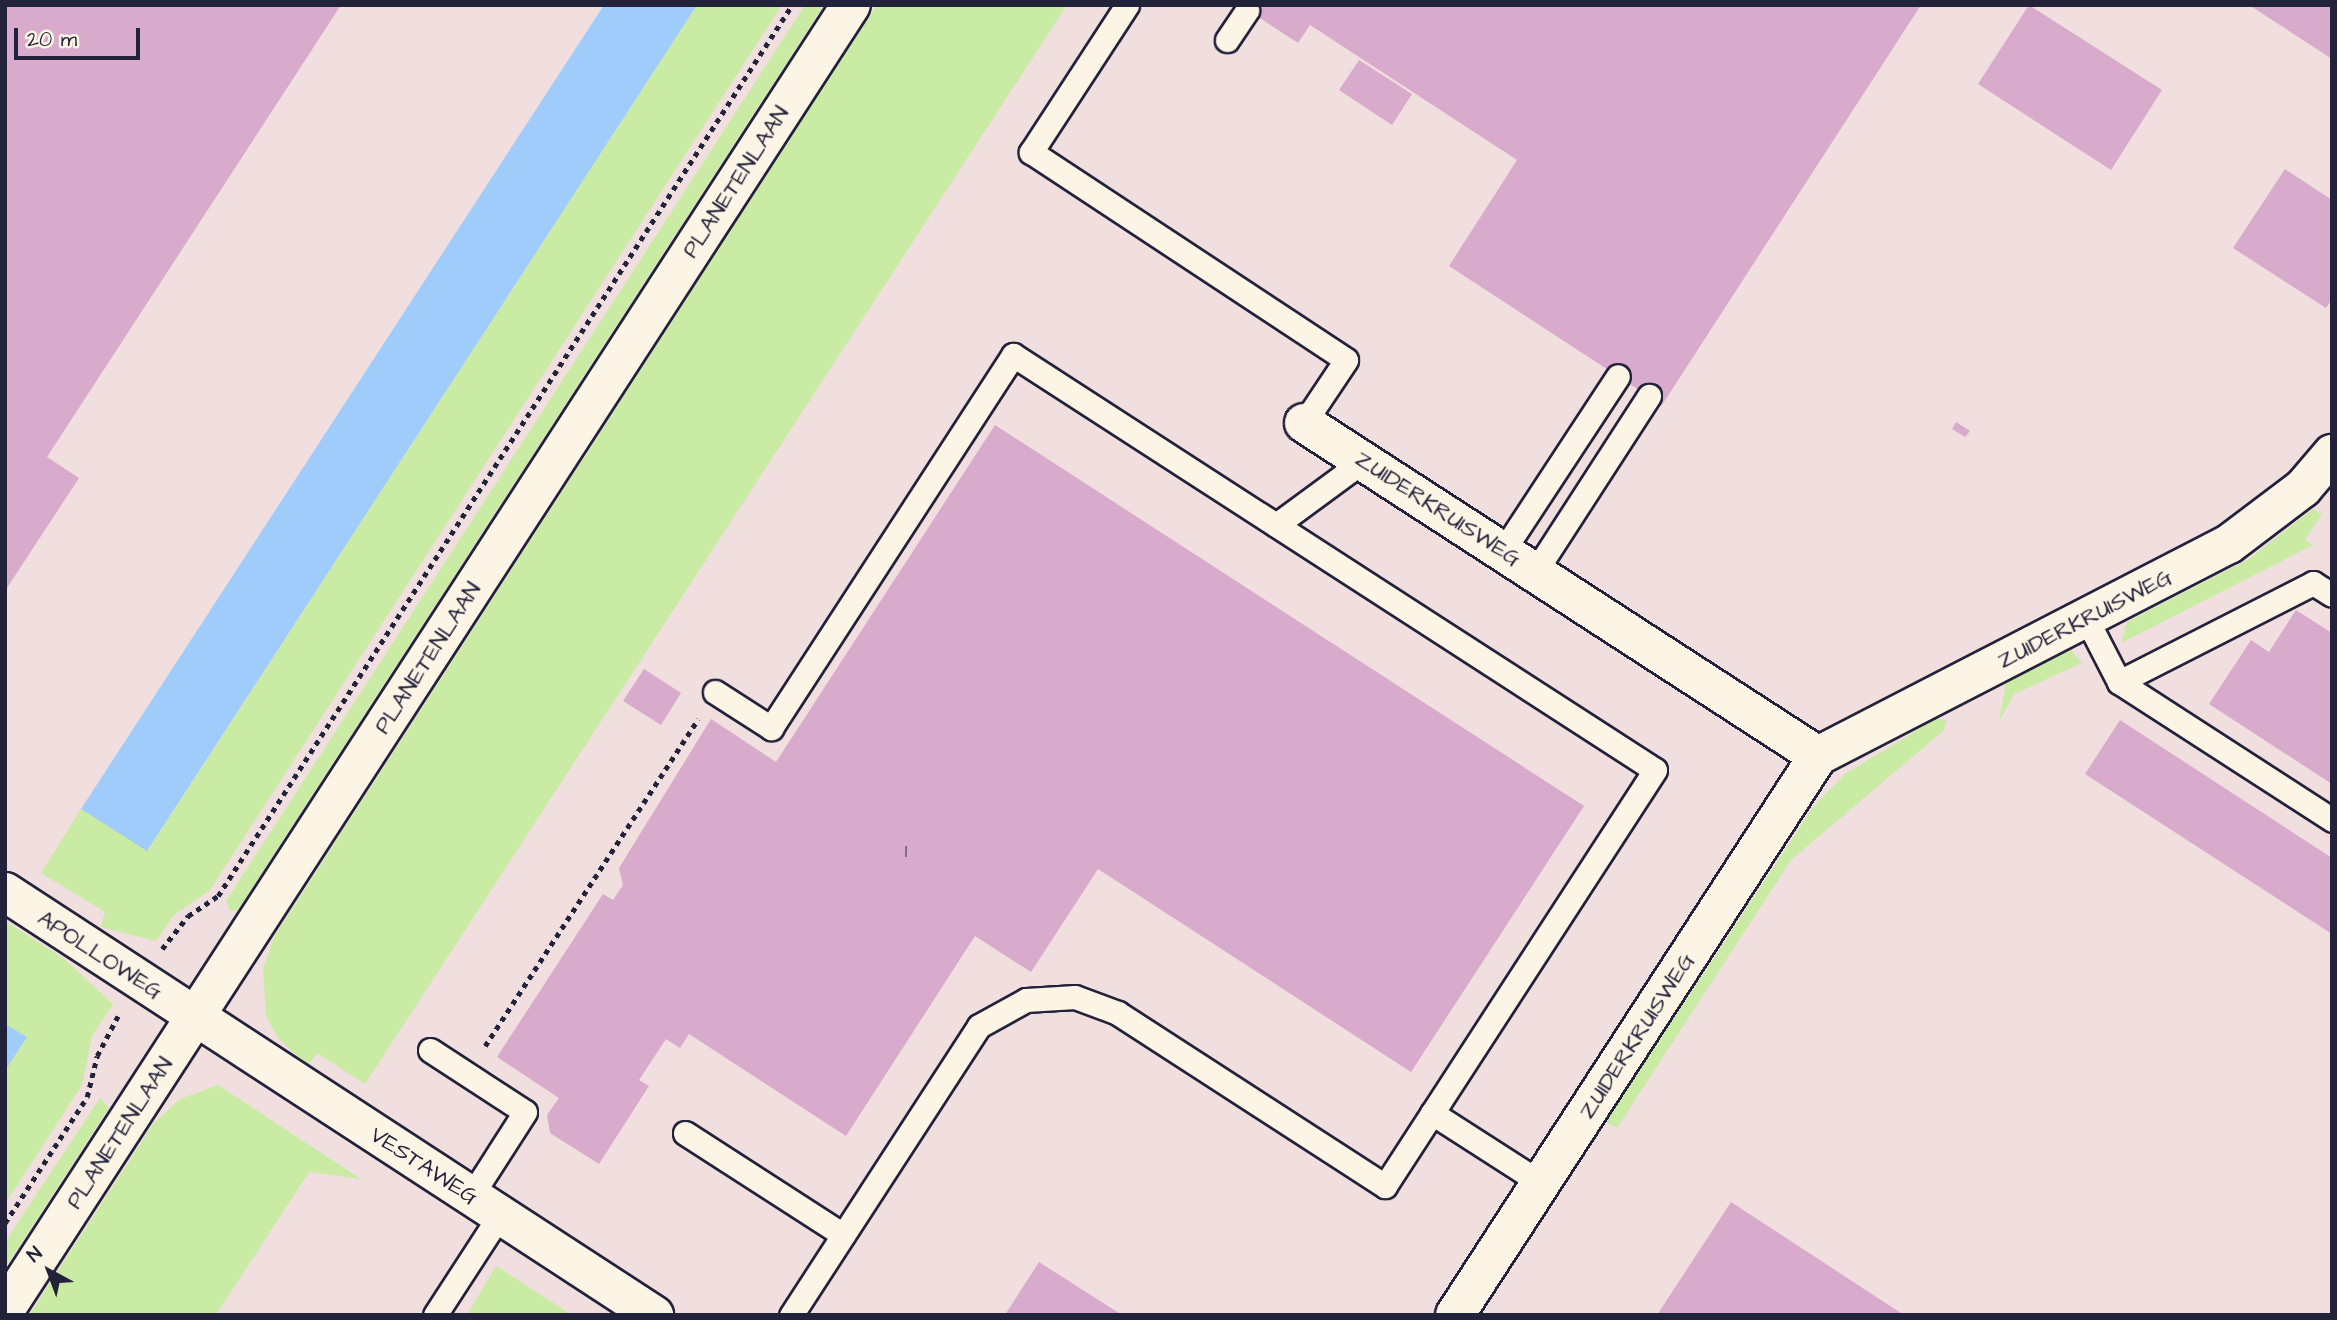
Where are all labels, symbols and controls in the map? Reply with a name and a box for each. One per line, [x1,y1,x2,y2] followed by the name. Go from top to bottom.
[18,14,144,58] scale bar
[27,25,77,54] text: 20 m
[677,101,795,263] street label: PLANETENLAAN
[1350,445,1526,573] street label: ZUIDERKRUISWEG
[1993,563,2177,675] street label: ZUIDERKRUISWEG
[369,577,487,739] street label: PLANETENLAAN
[905,841,907,863] house number: 1
[32,904,168,1006] street label: APOLLOWEG
[1573,948,1701,1124] street label: ZUIDERKRUISWEG
[61,1052,179,1214] street label: PLANETENLAAN
[365,1121,483,1211] street label: VESTAWEG
[14,1236,84,1306] north arrow
[22,1241,48,1269] text: N

